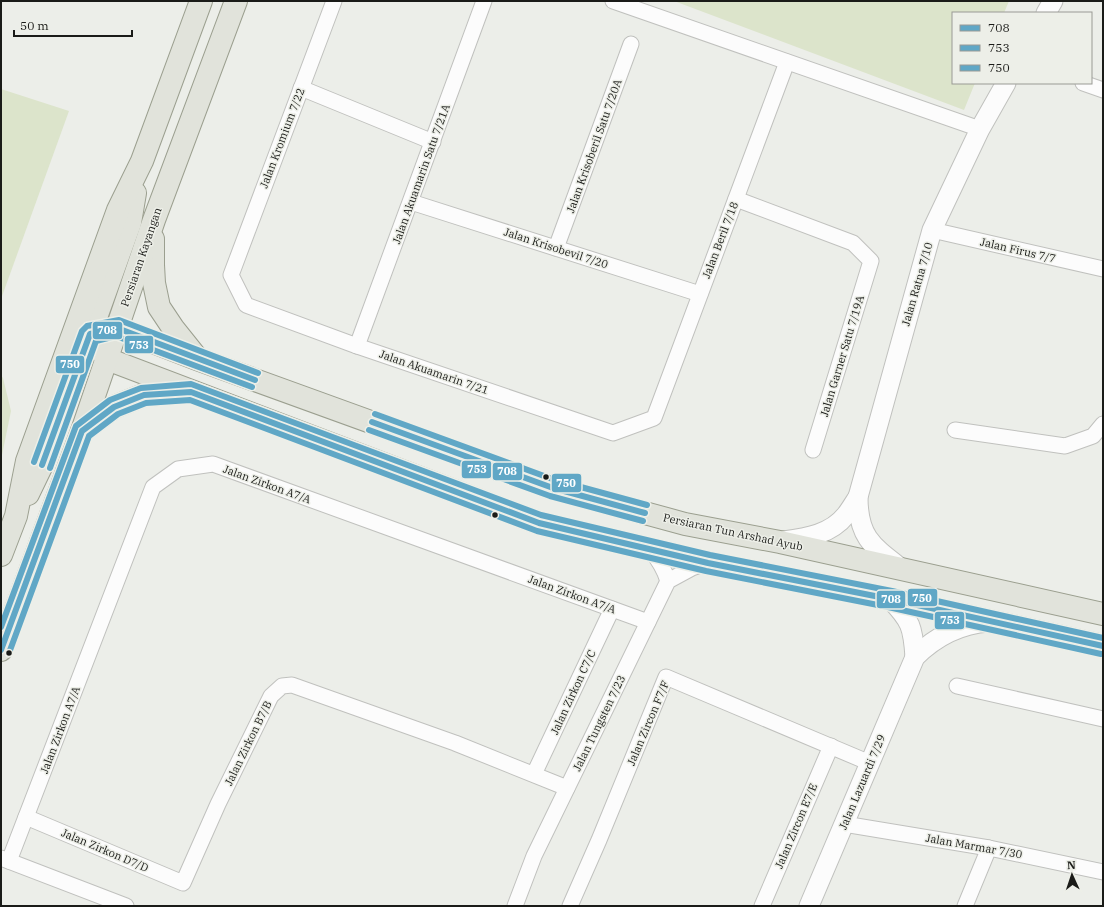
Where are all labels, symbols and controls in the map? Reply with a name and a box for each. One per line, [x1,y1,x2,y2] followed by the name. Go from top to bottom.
[14,12,132,38] scale bar
[952,12,1092,84] legend
[20,18,49,33] text: 50 m
[988,20,1010,35] text: 708
[988,40,1010,55] text: 753
[988,60,1010,75] text: 750
[563,77,625,215] street label: Jalan Krisoberil Satu 7/20A
[256,86,308,190] street label: Jalan Kromium 7/22
[389,102,453,246] street label: Jalan Akuamarin Satu 7/21A
[699,200,741,280] street label: Jalan Beril 7/18
[117,206,165,308] street label: Persiaran Kayangan
[502,224,610,272] street label: Jalan Krisobevil 7/20
[979,235,1057,265] street label: Jalan Firus 7/7
[898,240,936,327] street label: Jalan Ratna 7/10
[817,293,867,418] street label: Jalan Garner Satu 7/19A
[92,321,123,340] line badge: 708
[97,323,117,337] text: 708
[124,335,154,354] line badge: 753
[129,338,149,352] text: 753
[378,347,490,397] street label: Jalan Akuamarin 7/21
[55,355,85,374] line badge: 750
[60,357,80,371] text: 750
[461,460,492,479] line badge: 753
[221,462,313,507] street label: Jalan Zirkon A7/A
[467,462,487,476] text: 753
[492,462,523,481] line badge: 708
[497,464,517,478] text: 708
[541,472,551,482] unlabelled marker
[551,473,582,493] line badge: 750
[556,476,576,490] text: 750
[490,510,500,520] unlabelled marker
[662,510,805,554] street label: Persiaran Tun Arshad Ayub
[526,572,618,617] street label: Jalan Zirkon A7/A
[907,588,938,607] line badge: 750
[876,590,906,609] line badge: 708
[912,591,932,605] text: 750
[881,592,901,606] text: 708
[934,611,965,630] line badge: 753
[940,613,960,627] text: 753
[547,647,599,737] street label: Jalan Zirkon C7/C
[4,648,14,658] unlabelled marker
[570,673,628,773] street label: Jalan Tungsten 7/23
[624,678,672,768] street label: Jalan Zircon F7/F
[37,684,83,776] street label: Jalan Zirkon A7/A
[221,698,275,788] street label: Jalan Zirkon B7/B
[836,732,888,832] street label: Jalan Lazuardi 7/29
[772,781,820,871] street label: Jalan Zircon E7/E
[59,825,151,875] street label: Jalan Zirkon D7/D
[924,831,1024,861] street label: Jalan Marmar 7/30
[1052,855,1092,895] north arrow
[1067,858,1076,872] text: N

